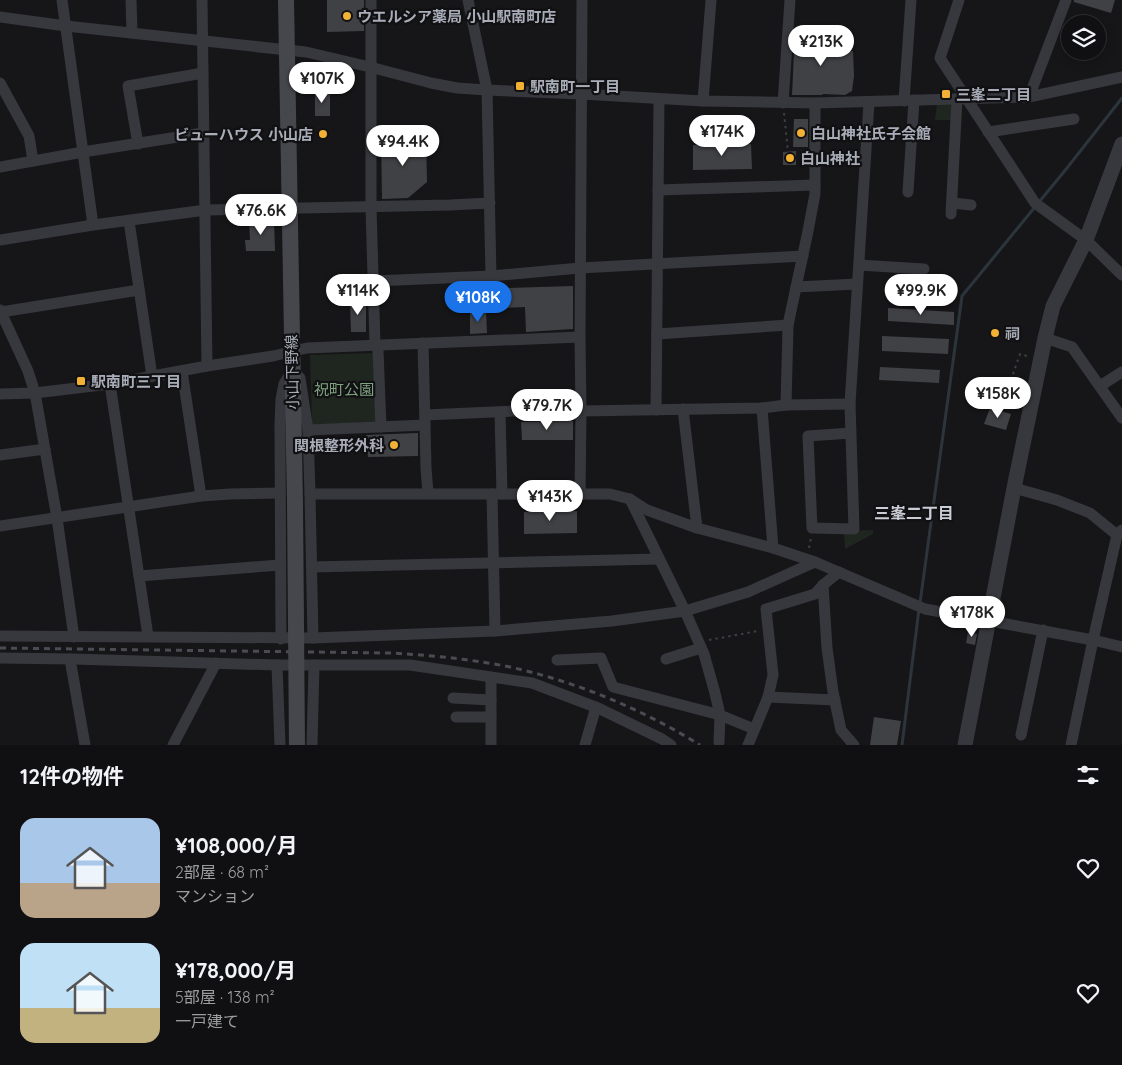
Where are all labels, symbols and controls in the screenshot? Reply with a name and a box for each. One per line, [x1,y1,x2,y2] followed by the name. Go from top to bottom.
[357,7,556,26] place label: ウエルシア薬局 小山駅南町店
[341,10,353,22] marker: ウエルシア薬局 小山駅南町店
[1061,15,1106,60] map controls
[1061,15,1106,60] button: layers
[786,24,856,67] pin: ¥213K
[799,31,843,51] text: ¥213K
[287,62,357,104] pin: ¥107K
[300,68,344,88] text: ¥107K
[530,77,620,96] place label: 駅南町一丁目
[514,80,526,92] marker: 駅南町一丁目
[956,85,1031,104] place label: 三峯二丁目
[940,88,952,100] marker: 三峯二丁目
[687,114,757,157] pin: ¥174K
[700,121,744,141] text: ¥174K
[362,124,444,167] pin: ¥94.4K
[811,124,931,143] place label: 白山神社氏子会館
[174,125,313,144] place label: ビューハウス 小山店
[795,127,807,139] marker: 白山神社氏子会館
[317,128,329,140] marker: ビューハウス 小山店
[377,131,429,151] text: ¥94.4K
[800,149,860,168] place label: 白山神社
[784,152,796,164] marker: 白山神社
[220,194,302,236] pin: ¥76.6K
[236,200,286,220] text: ¥76.6K
[323,274,393,316] pin: ¥114K
[880,274,962,316] pin: ¥99.9K
[337,280,379,300] text: ¥114K
[443,280,513,323] pin: ¥108K
[896,280,946,300] text: ¥99.9K
[456,287,500,307] text: ¥108K
[1005,324,1020,343] place label: 祠
[989,327,1001,339] marker: 祠
[282,334,302,410] street label: 小山下野線
[91,372,181,391] place label: 駅南町三丁目
[75,375,87,387] marker: 駅南町三丁目
[963,376,1033,419] pin: ¥158K
[314,380,374,399] park label: 祝町公園
[976,383,1020,403] text: ¥158K
[506,388,588,431] pin: ¥79.7K
[522,395,572,415] text: ¥79.7K
[294,436,384,455] place label: 関根整形外科
[388,439,400,451] marker: 関根整形外科
[515,480,585,522] pin: ¥143K
[528,486,572,506] text: ¥143K
[874,503,954,523] district label: 三峯二丁目
[937,596,1007,638] pin: ¥178K
[950,602,994,622] text: ¥178K
[1074,761,1102,789] icon: filters
[20,763,124,789] text: 12件の物件
[175,832,297,858] text: ¥108,000/月
[60,838,120,898] icon: home
[1074,854,1102,882] icon: heart
[175,862,269,882] text: 2部屋 · 68 m²
[175,886,255,906] text: マンション
[175,957,296,983] text: ¥178,000/月
[60,963,120,1023] icon: home
[1074,979,1102,1007] icon: heart
[175,987,275,1007] text: 5部屋 · 138 m²
[175,1011,239,1031] text: 一戸建て

